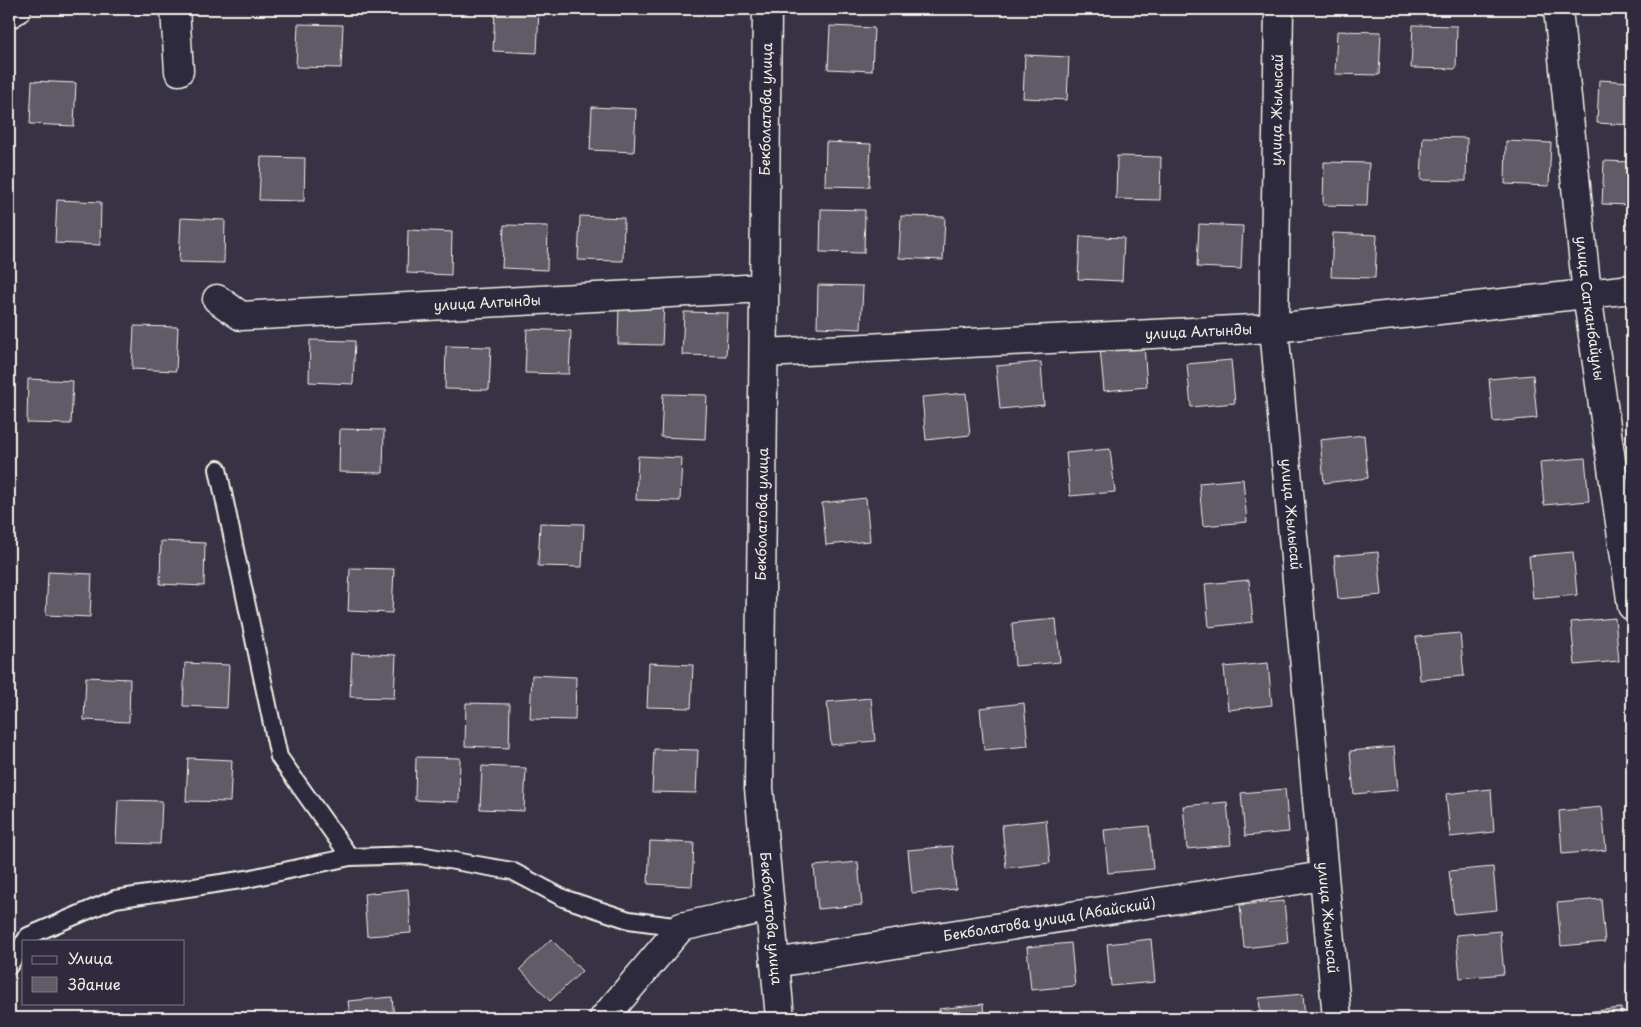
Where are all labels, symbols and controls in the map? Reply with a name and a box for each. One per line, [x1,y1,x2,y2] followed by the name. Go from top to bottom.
[754,42,777,176] street label: Бекболатова улица
[1265,54,1288,166] street label: улица Жылысай
[1571,235,1610,382] street label: улица Сатканбайулы
[433,289,541,316] street label: улица Алтынды
[1144,318,1252,344] street label: улица Алтынды
[750,447,773,581] street label: Бекболатова улица
[1276,457,1307,571] street label: улица Жылысай
[755,851,788,986] street label: Бекболатова улица
[1313,861,1344,974] street label: улица Жылысай
[942,892,1157,946] street label: Бекболатова улица (Абайский)
[22,940,185,1004] legend
[68,946,113,969] text: Улица
[68,972,121,995] text: Здание

